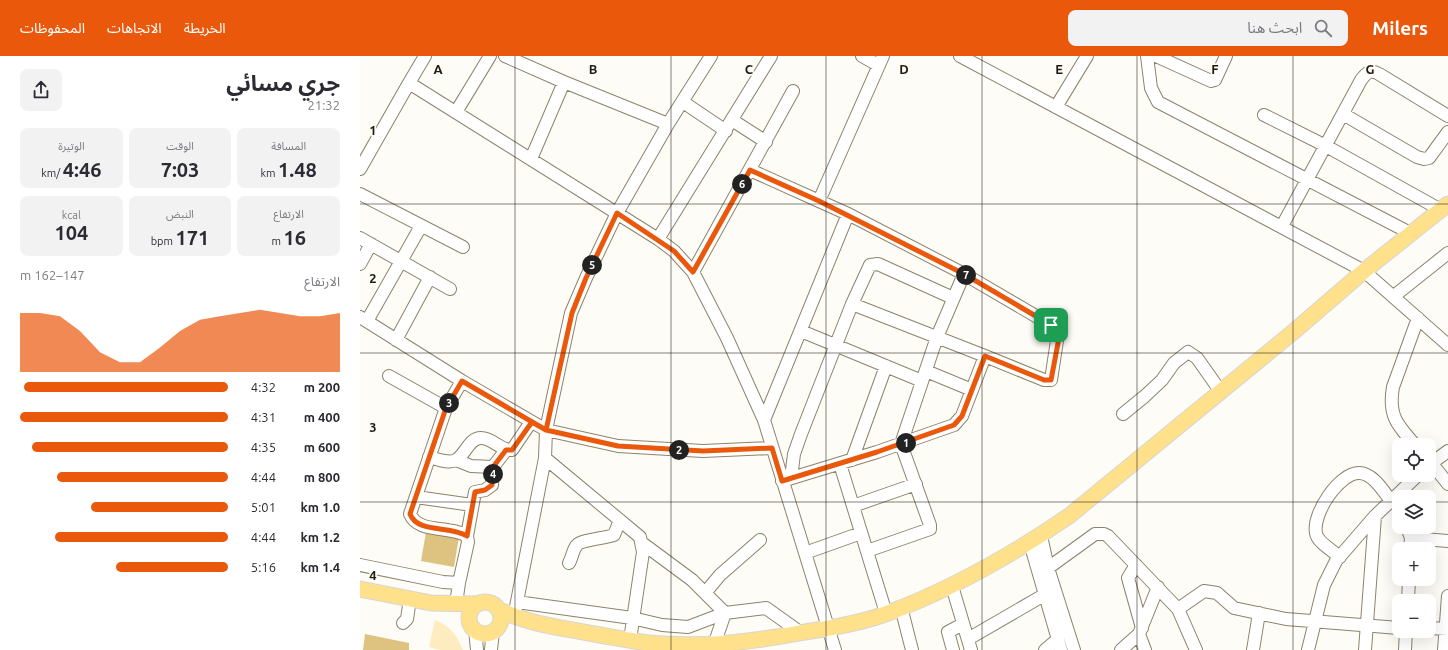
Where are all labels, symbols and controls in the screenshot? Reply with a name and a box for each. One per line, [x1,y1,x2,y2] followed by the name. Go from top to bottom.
[1068,10,1348,46] search box
[1312,17,1334,39] icon: search
[1372,17,1428,39] text: Milers
[1247,19,1302,36] text: ابحث هنا
[20,20,85,36] text: المحفوظات
[107,20,162,36] text: الاتجاهات
[184,20,226,36] text: الخريطة
[433,62,443,76] text: A
[589,62,598,76] text: B
[745,62,754,76] text: C
[899,62,909,76] text: D
[1055,62,1063,76] text: E
[1211,62,1219,76] text: F
[1366,62,1375,76] text: G
[20,69,62,111] button: share
[226,70,340,95] text: جري مسائي
[307,98,340,112] text: 21:32
[369,123,377,137] text: 1
[58,140,85,152] text: الوتيرة
[166,140,194,152] text: الوقت
[271,140,306,152] text: المسافة
[63,158,102,181] text: 4:46
[161,158,199,181] text: 7:03
[278,158,317,181] text: 1.48
[41,167,63,179] text: /km
[260,167,278,179] text: km
[732,174,752,194] pin: 6
[739,178,745,190] text: 6
[166,208,194,220] text: النبض
[274,208,304,220] text: الارتفاع
[62,209,81,221] text: kcal
[54,221,88,244] text: 104
[176,226,209,249] text: 171
[283,226,306,249] text: 16
[151,235,176,247] text: bpm
[271,235,283,247] text: m
[582,255,602,275] pin: 5
[589,259,595,271] text: 5
[956,265,976,285] pin: 7
[20,268,85,282] text: 147–162 m
[963,269,969,281] text: 7
[369,271,377,285] text: 2
[304,274,340,288] text: الارتفاع
[1034,308,1068,342] pin
[1040,314,1062,336] icon: arrive
[251,380,276,394] text: 4:32
[304,380,340,394] text: 200 m
[439,393,459,413] pin: 3
[446,397,452,409] text: 3
[251,410,276,424] text: 4:31
[304,410,340,424] text: 400 m
[369,420,377,434] text: 3
[896,433,916,453] pin: 1
[903,437,909,449] text: 1
[1392,438,1436,638] map controls
[1392,438,1436,482] button: locate
[251,440,276,454] text: 4:35
[304,440,340,454] text: 600 m
[669,440,689,460] pin: 2
[676,444,682,456] text: 2
[483,464,503,484] pin: 4
[490,468,496,480] text: 4
[251,470,276,484] text: 4:44
[304,470,340,484] text: 800 m
[1392,490,1436,534] button: layers
[251,500,276,514] text: 5:01
[301,500,340,514] text: 1.0 km
[251,530,276,544] text: 4:44
[301,530,340,544] text: 1.2 km
[1392,542,1436,586] button: +
[251,560,276,574] text: 5:16
[301,560,340,574] text: 1.4 km
[369,568,377,582] text: 4
[1392,594,1436,638] button: −

